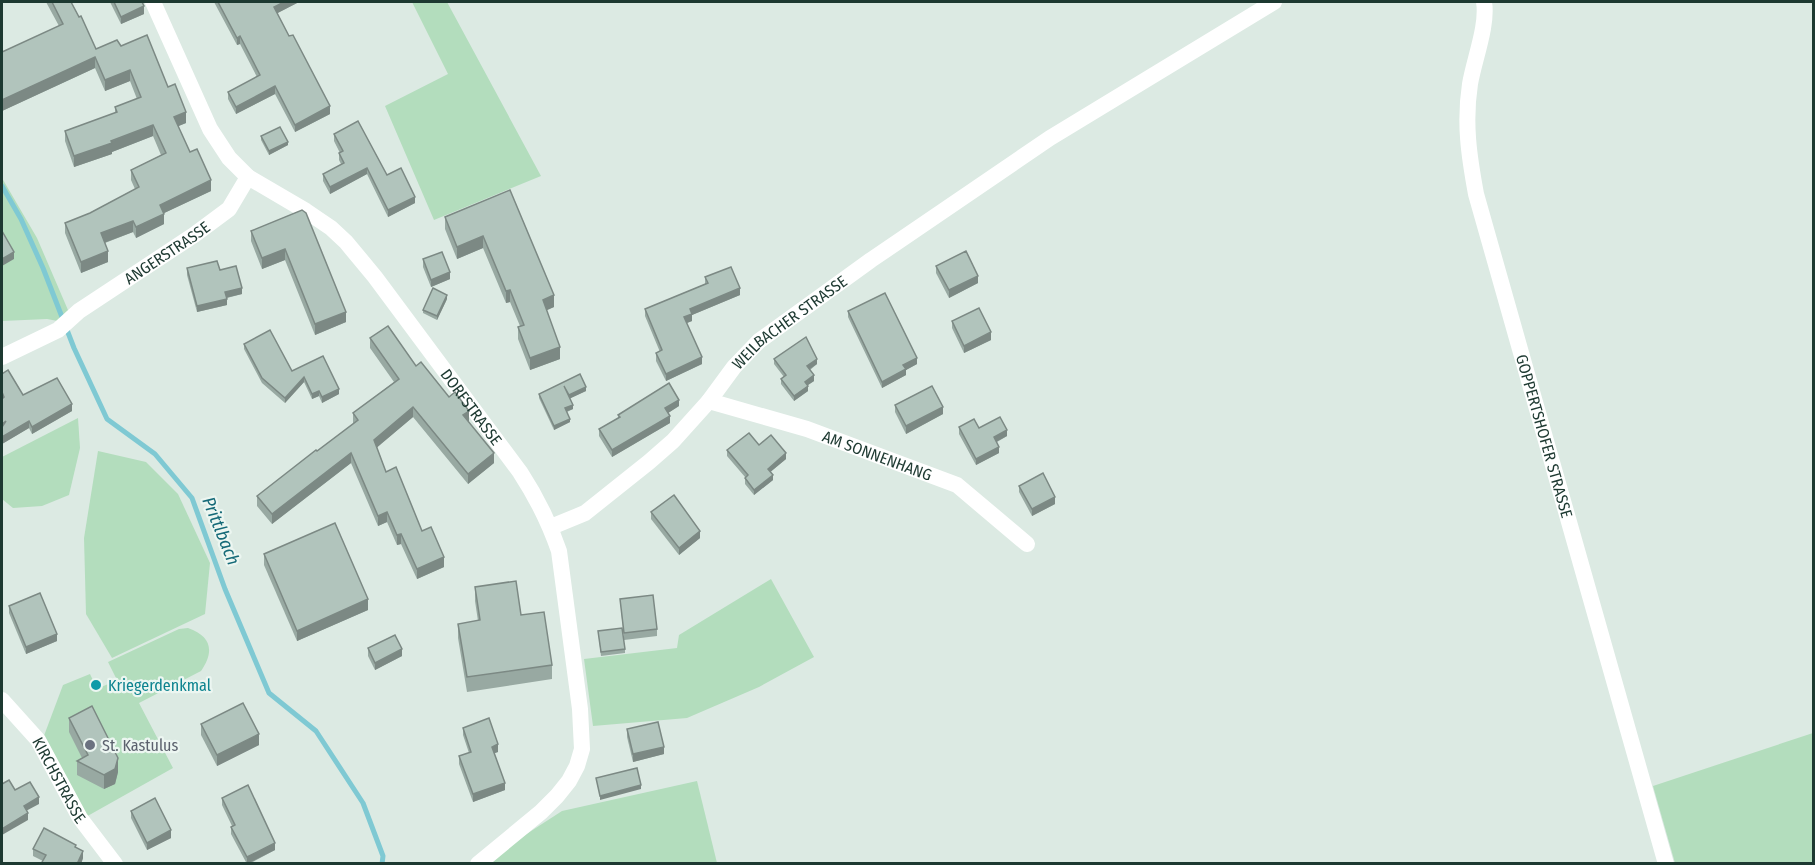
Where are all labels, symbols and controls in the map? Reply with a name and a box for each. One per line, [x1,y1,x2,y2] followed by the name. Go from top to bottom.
[121,218,214,288] street label: ANGERSTRASSE
[728,272,851,373] street label: WEILBACHER STRASSE
[1512,352,1576,520] street label: GOPPERTSHOFER STRASSE
[437,365,506,449] street label: DORFSTRASSE
[820,427,934,485] street label: AM SONNENHANG
[197,494,245,568] water label: Prittlbach
[108,676,211,695] place label: Kriegerdenkmal
[89,678,103,692] marker: Kriegerdenkmal
[28,734,89,827] street label: KIRCHSTRASSE
[102,736,178,755] place label: St. Kastulus
[83,738,97,752] marker: St. Kastulus

